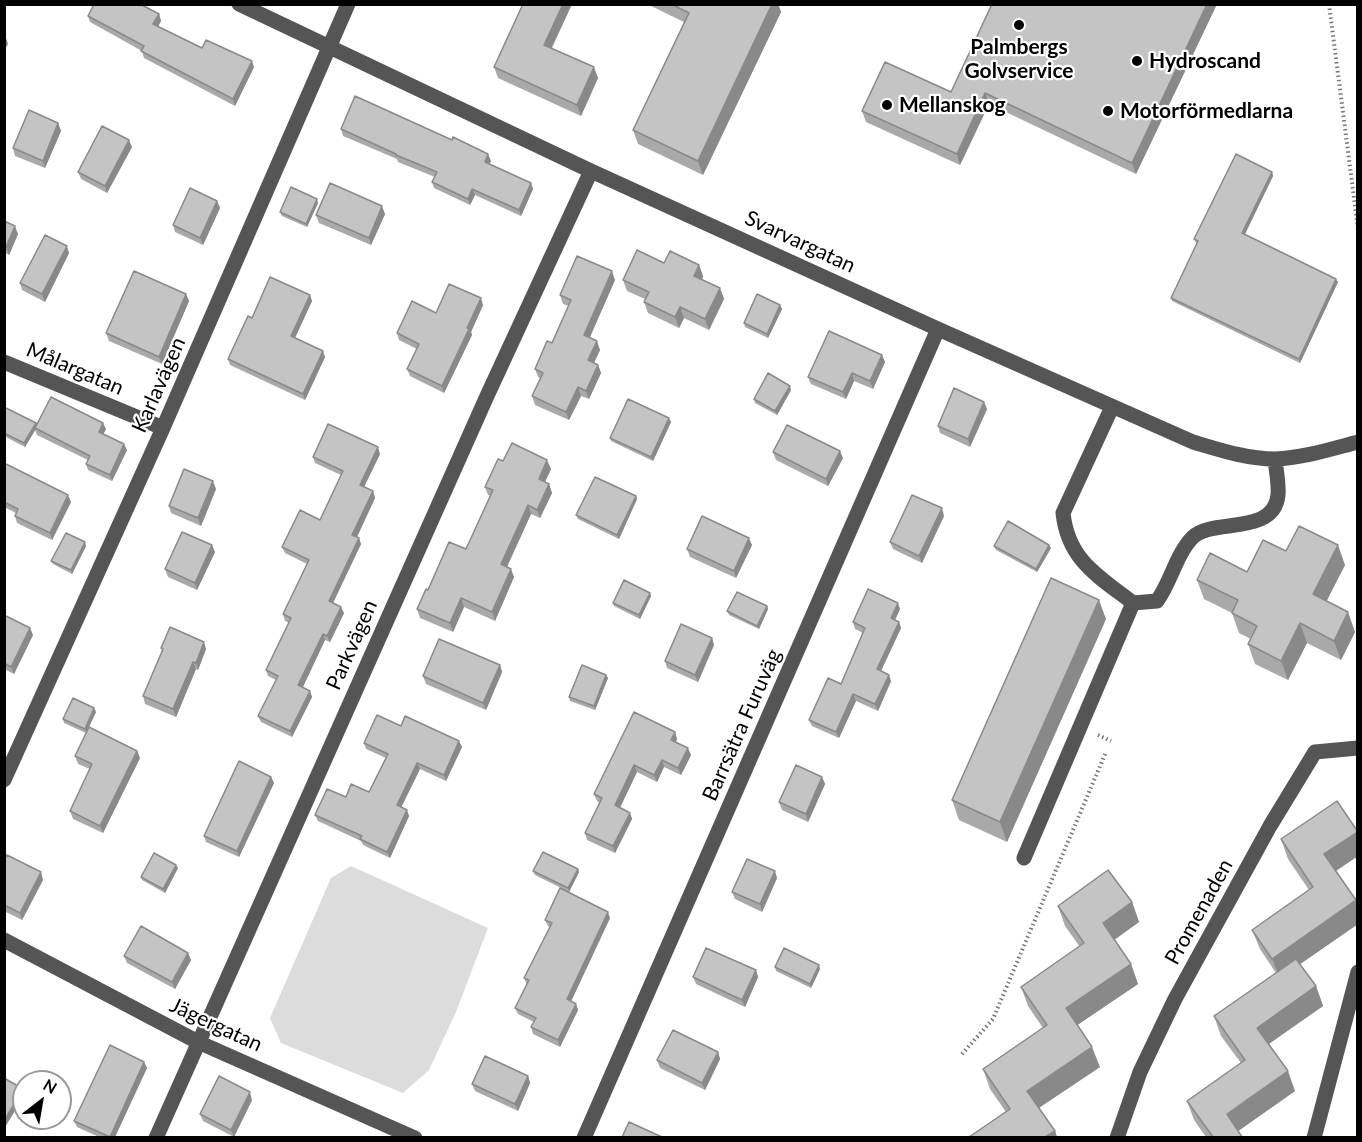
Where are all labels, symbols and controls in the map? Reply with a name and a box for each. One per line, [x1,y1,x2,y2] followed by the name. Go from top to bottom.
[1012,18,1026,32] marker: Palmbergs Golvservice
[964,34,1074,84] place label: Palmbergs Golvservice
[1149,48,1261,74] place label: Hydroscand
[1130,54,1144,68] marker: Hydroscand
[899,92,1006,118] place label: Mellanskog
[880,98,894,112] marker: Mellanskog
[1120,98,1293,124] place label: Motorförmedlarna
[1101,104,1115,118] marker: Motorförmedlarna
[741,205,859,279] street label: Svarvargatan
[127,333,191,437] street label: Karlavägen
[23,337,127,401] street label: Målargatan
[321,596,383,694] street label: Parkvägen
[697,645,787,805] street label: Barrsätra Furuväg
[1160,855,1238,969] street label: Promenaden
[166,993,266,1057] street label: Jägergatan
[12,1070,72,1130] north arrow
[40,1075,61,1097] text: N

